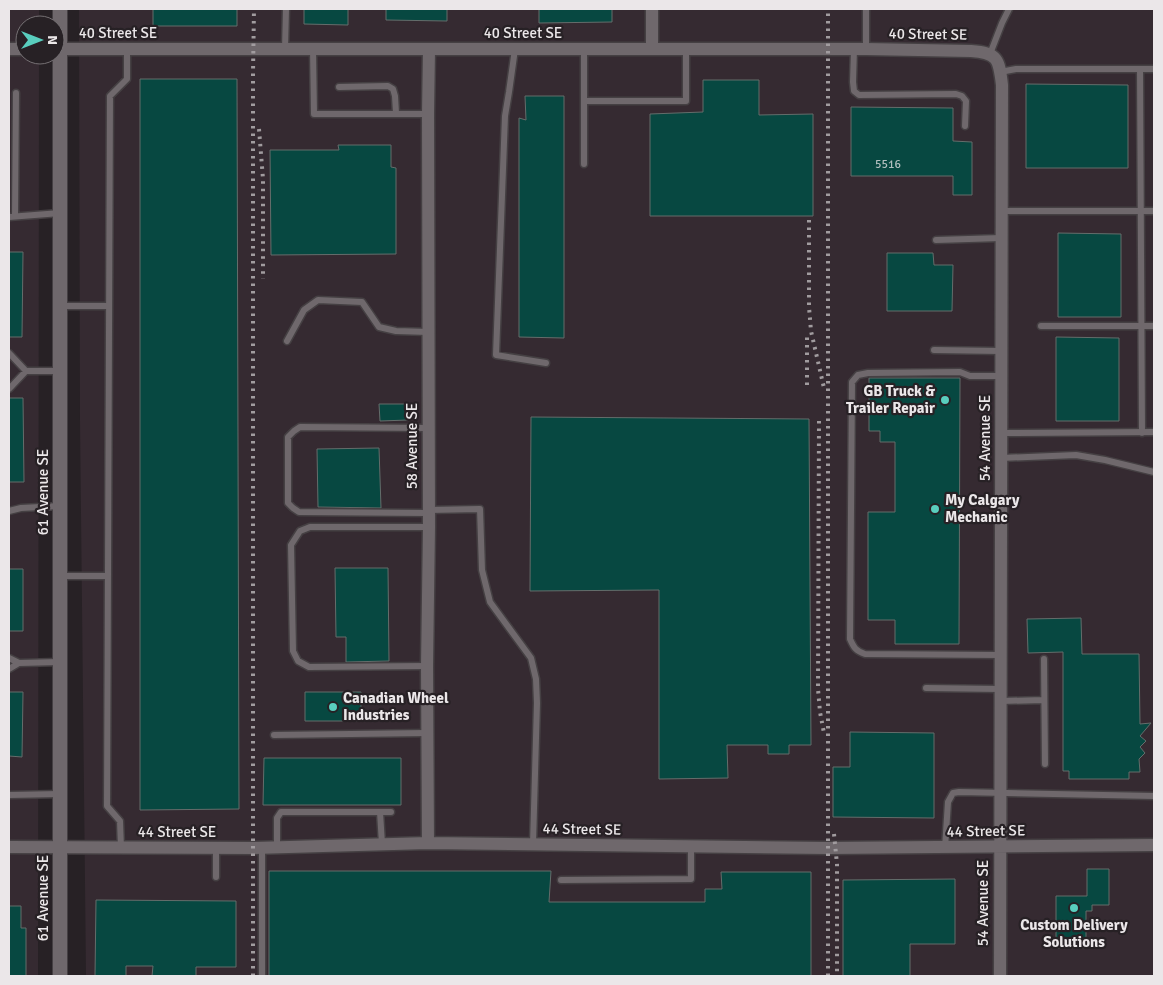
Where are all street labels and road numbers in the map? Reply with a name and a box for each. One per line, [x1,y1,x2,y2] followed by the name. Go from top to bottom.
[79,24,157,42] street label: 40 Street SE
[484,24,562,42] street label: 40 Street SE
[888,24,968,44] street label: 40 Street SE
[976,395,994,481] street label: 54 Avenue SE
[403,403,421,489] street label: 58 Avenue SE
[34,449,52,535] street label: 61 Avenue SE
[542,819,622,839] street label: 44 Street SE
[946,821,1026,841] street label: 44 Street SE
[138,823,216,841] street label: 44 Street SE
[34,855,52,941] street label: 61 Avenue SE
[974,860,992,946] street label: 54 Avenue SE

